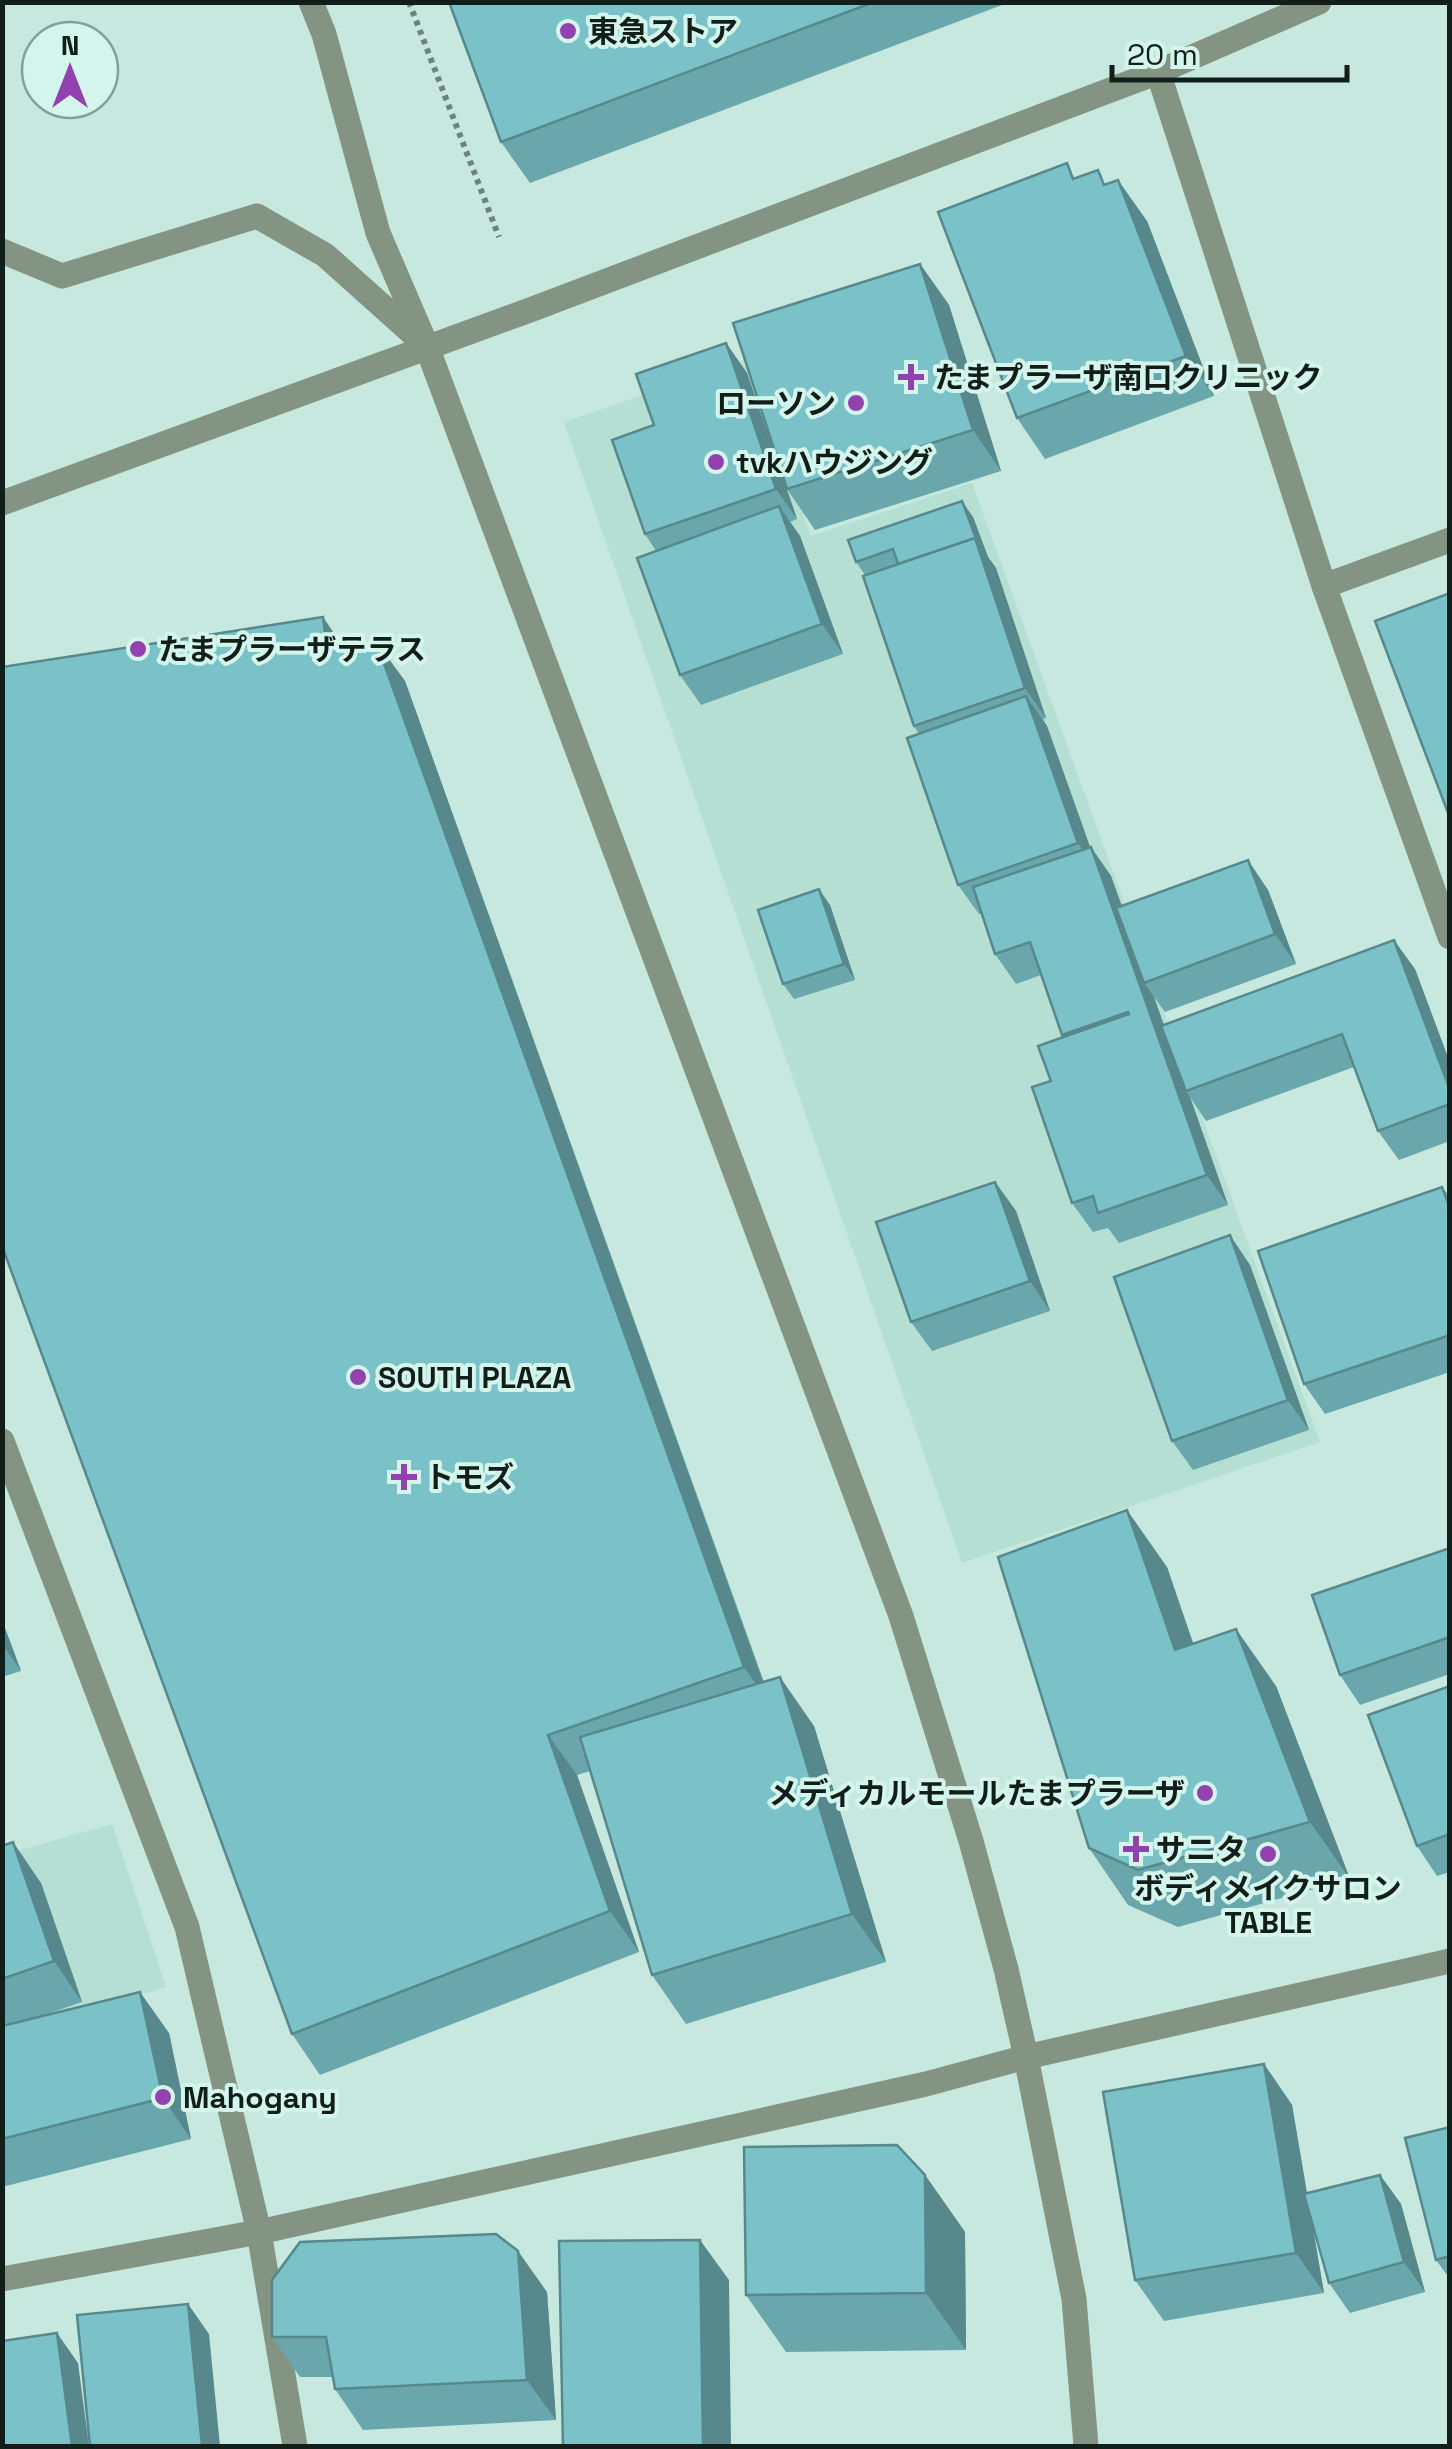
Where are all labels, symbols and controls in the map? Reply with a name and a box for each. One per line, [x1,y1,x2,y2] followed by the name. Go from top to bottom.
[588,12,738,51] place label: 東急ストア
[20,20,120,120] north arrow
[557,20,579,42] marker: 東急ストア
[1112,20,1347,82] scale bar
[61,27,79,63] text: N
[1127,35,1198,74] text: 20 m
[934,358,1323,397] place label: たまプラーザ南口クリニック
[898,364,924,390] marker: たまプラーザ南口クリニック
[716,384,836,423] place label: ローソン
[845,392,867,414] marker: ローソン
[736,443,933,482] place label: tvkハウジング
[705,451,727,473] marker: tvkハウジング
[158,630,426,669] place label: たまプラーザテラス
[127,638,149,660] marker: たまプラーザテラス
[378,1358,571,1397] place label: SOUTH PLAZA
[347,1366,369,1388] marker: SOUTH PLAZA
[424,1458,514,1497] place label: トモズ
[393,1466,415,1488] marker: トモズ
[769,1774,1185,1813] place label: メディカルモールたまプラーザ
[1194,1782,1216,1804] marker: メディカルモールたまプラーザ
[1156,1830,1246,1869] place label: サニタ
[1125,1838,1147,1860] marker: サニタ
[1257,1843,1279,1865] marker: ボディメイクサロン TABLE
[1134,1869,1402,1942] place label: ボディメイクサロン TABLE
[183,2078,337,2117] place label: Mahogany
[152,2086,174,2108] marker: Mahogany

